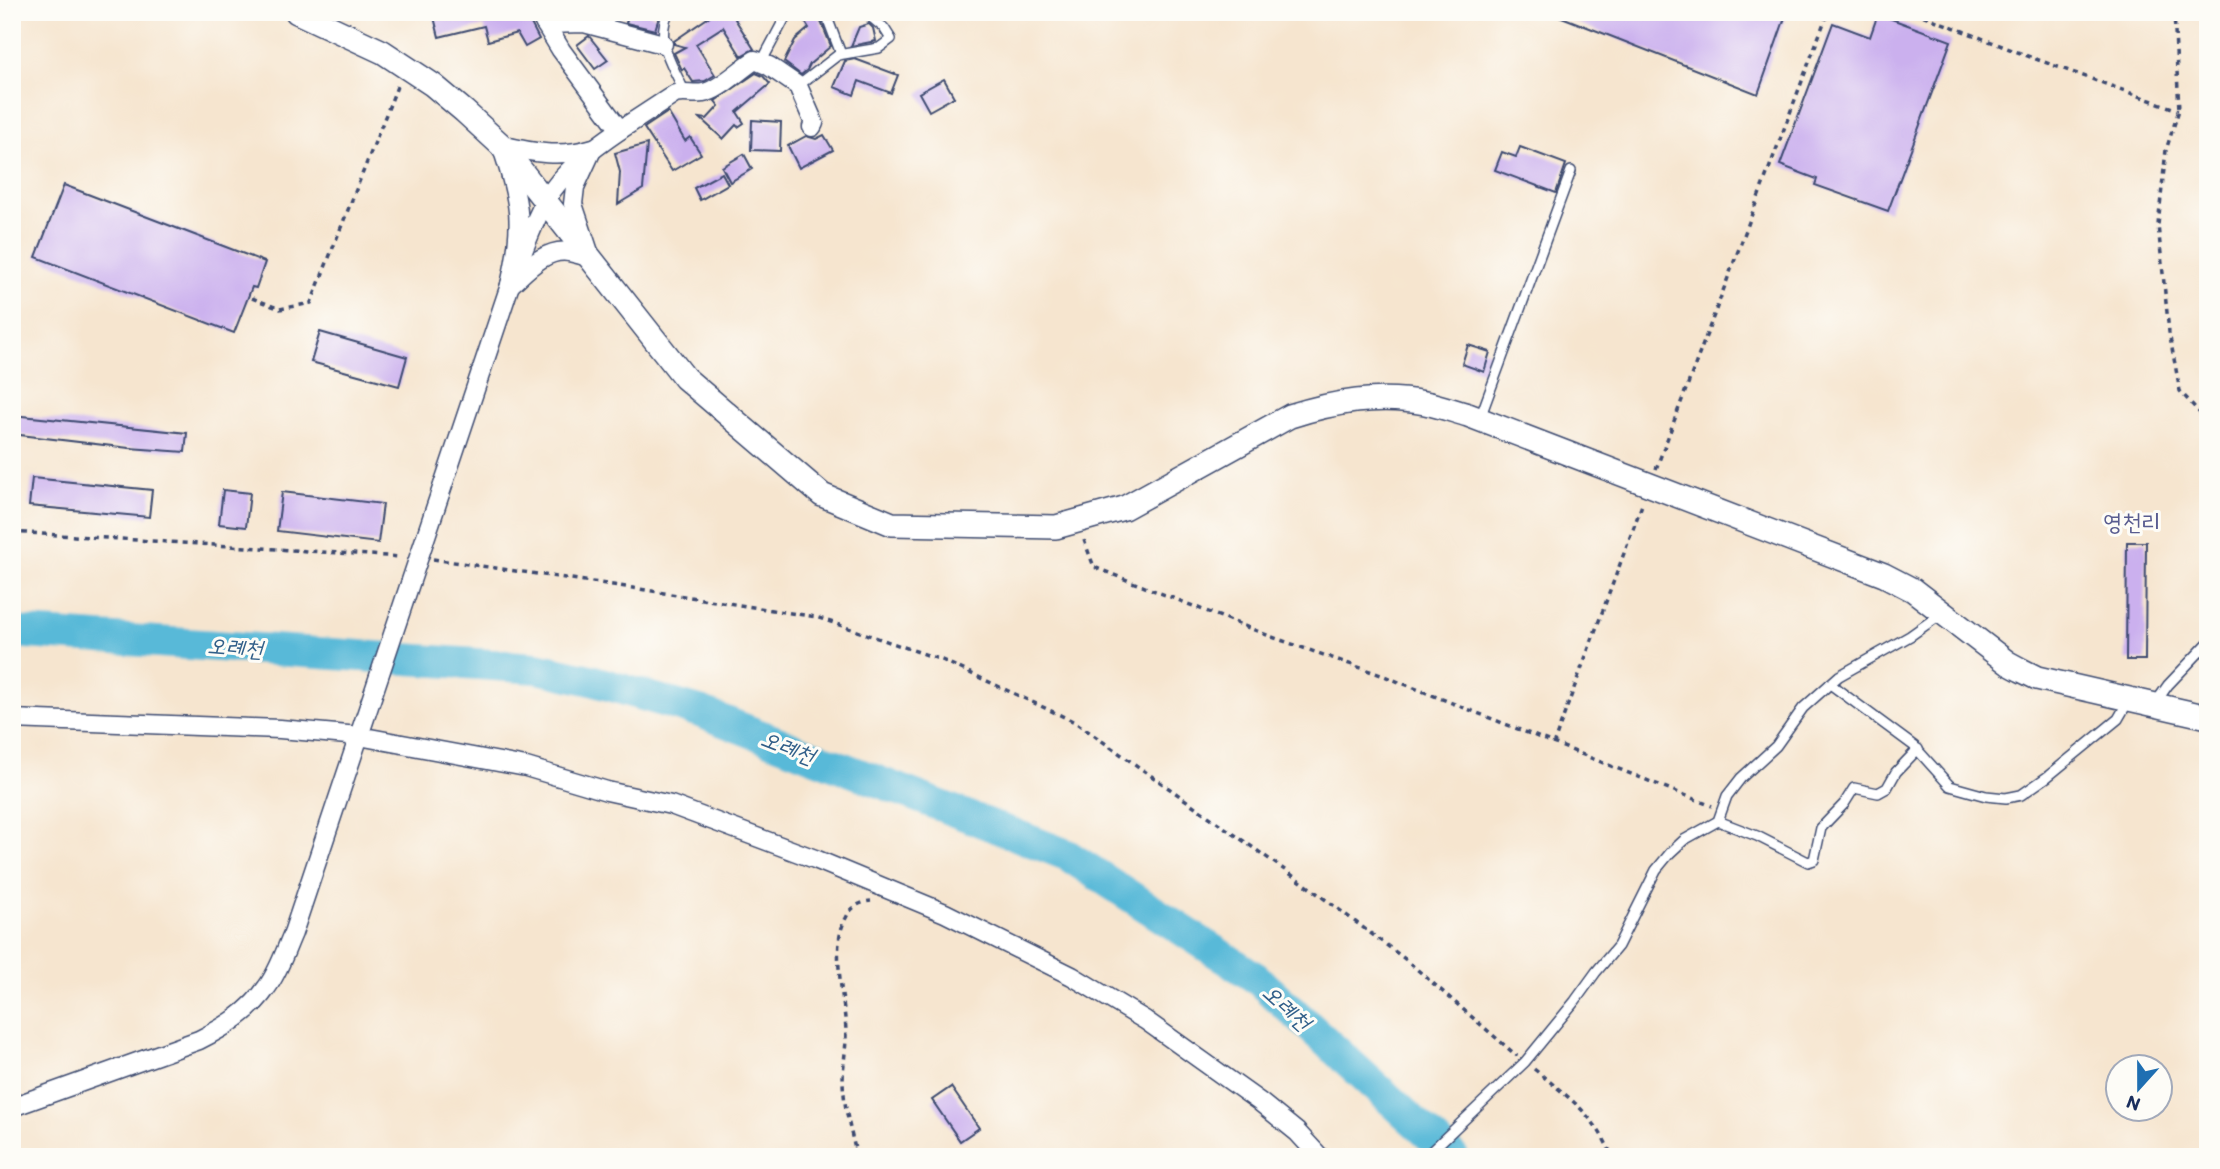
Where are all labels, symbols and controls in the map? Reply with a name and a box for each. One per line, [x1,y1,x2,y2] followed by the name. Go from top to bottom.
[2103,507,2161,536] district label: 영천리
[206,631,266,663] water label: 오례천
[757,724,821,771] water label: 오례천
[1257,978,1319,1038] water label: 오례천
[2104,1054,2174,1124] north arrow
[2123,1090,2143,1116] text: N

